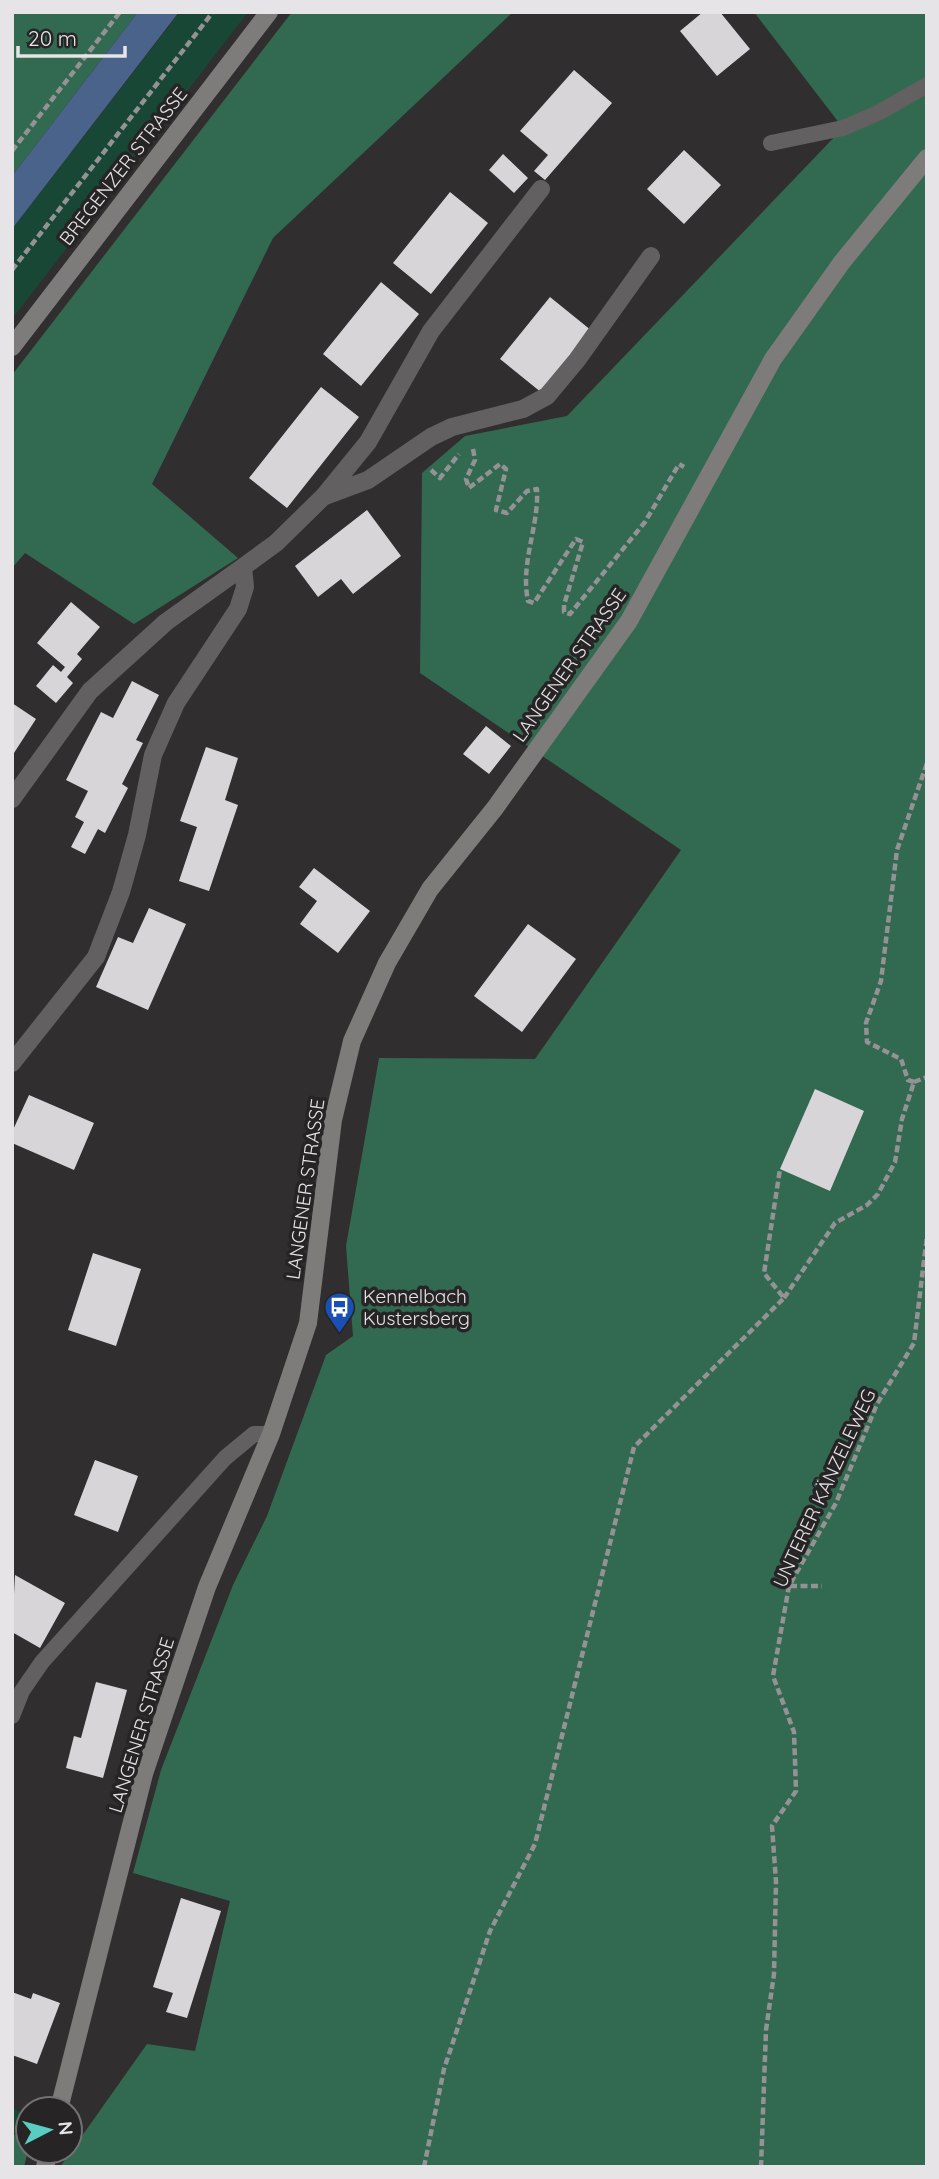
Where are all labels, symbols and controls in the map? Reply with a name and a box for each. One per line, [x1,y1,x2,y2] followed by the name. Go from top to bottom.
[18,14,124,58] scale bar
[28,25,77,51] text: 20 m
[54,82,192,250] street label: BREGENZER STRASSE
[507,584,631,746] street label: LANGENER STRASSE
[280,1097,330,1281] street label: LANGENER STRASSE
[363,1284,470,1330] place label: Kennelbach Kustersberg
[323,1290,357,1334] bus stop icon: Kennelbach Kustersberg
[767,1385,881,1591] street label: UNTERER KÄNZELEWEG
[103,1634,179,1816] street label: LANGENER STRASSE
[14,2095,84,2165] north arrow
[53,2120,79,2136] text: N

